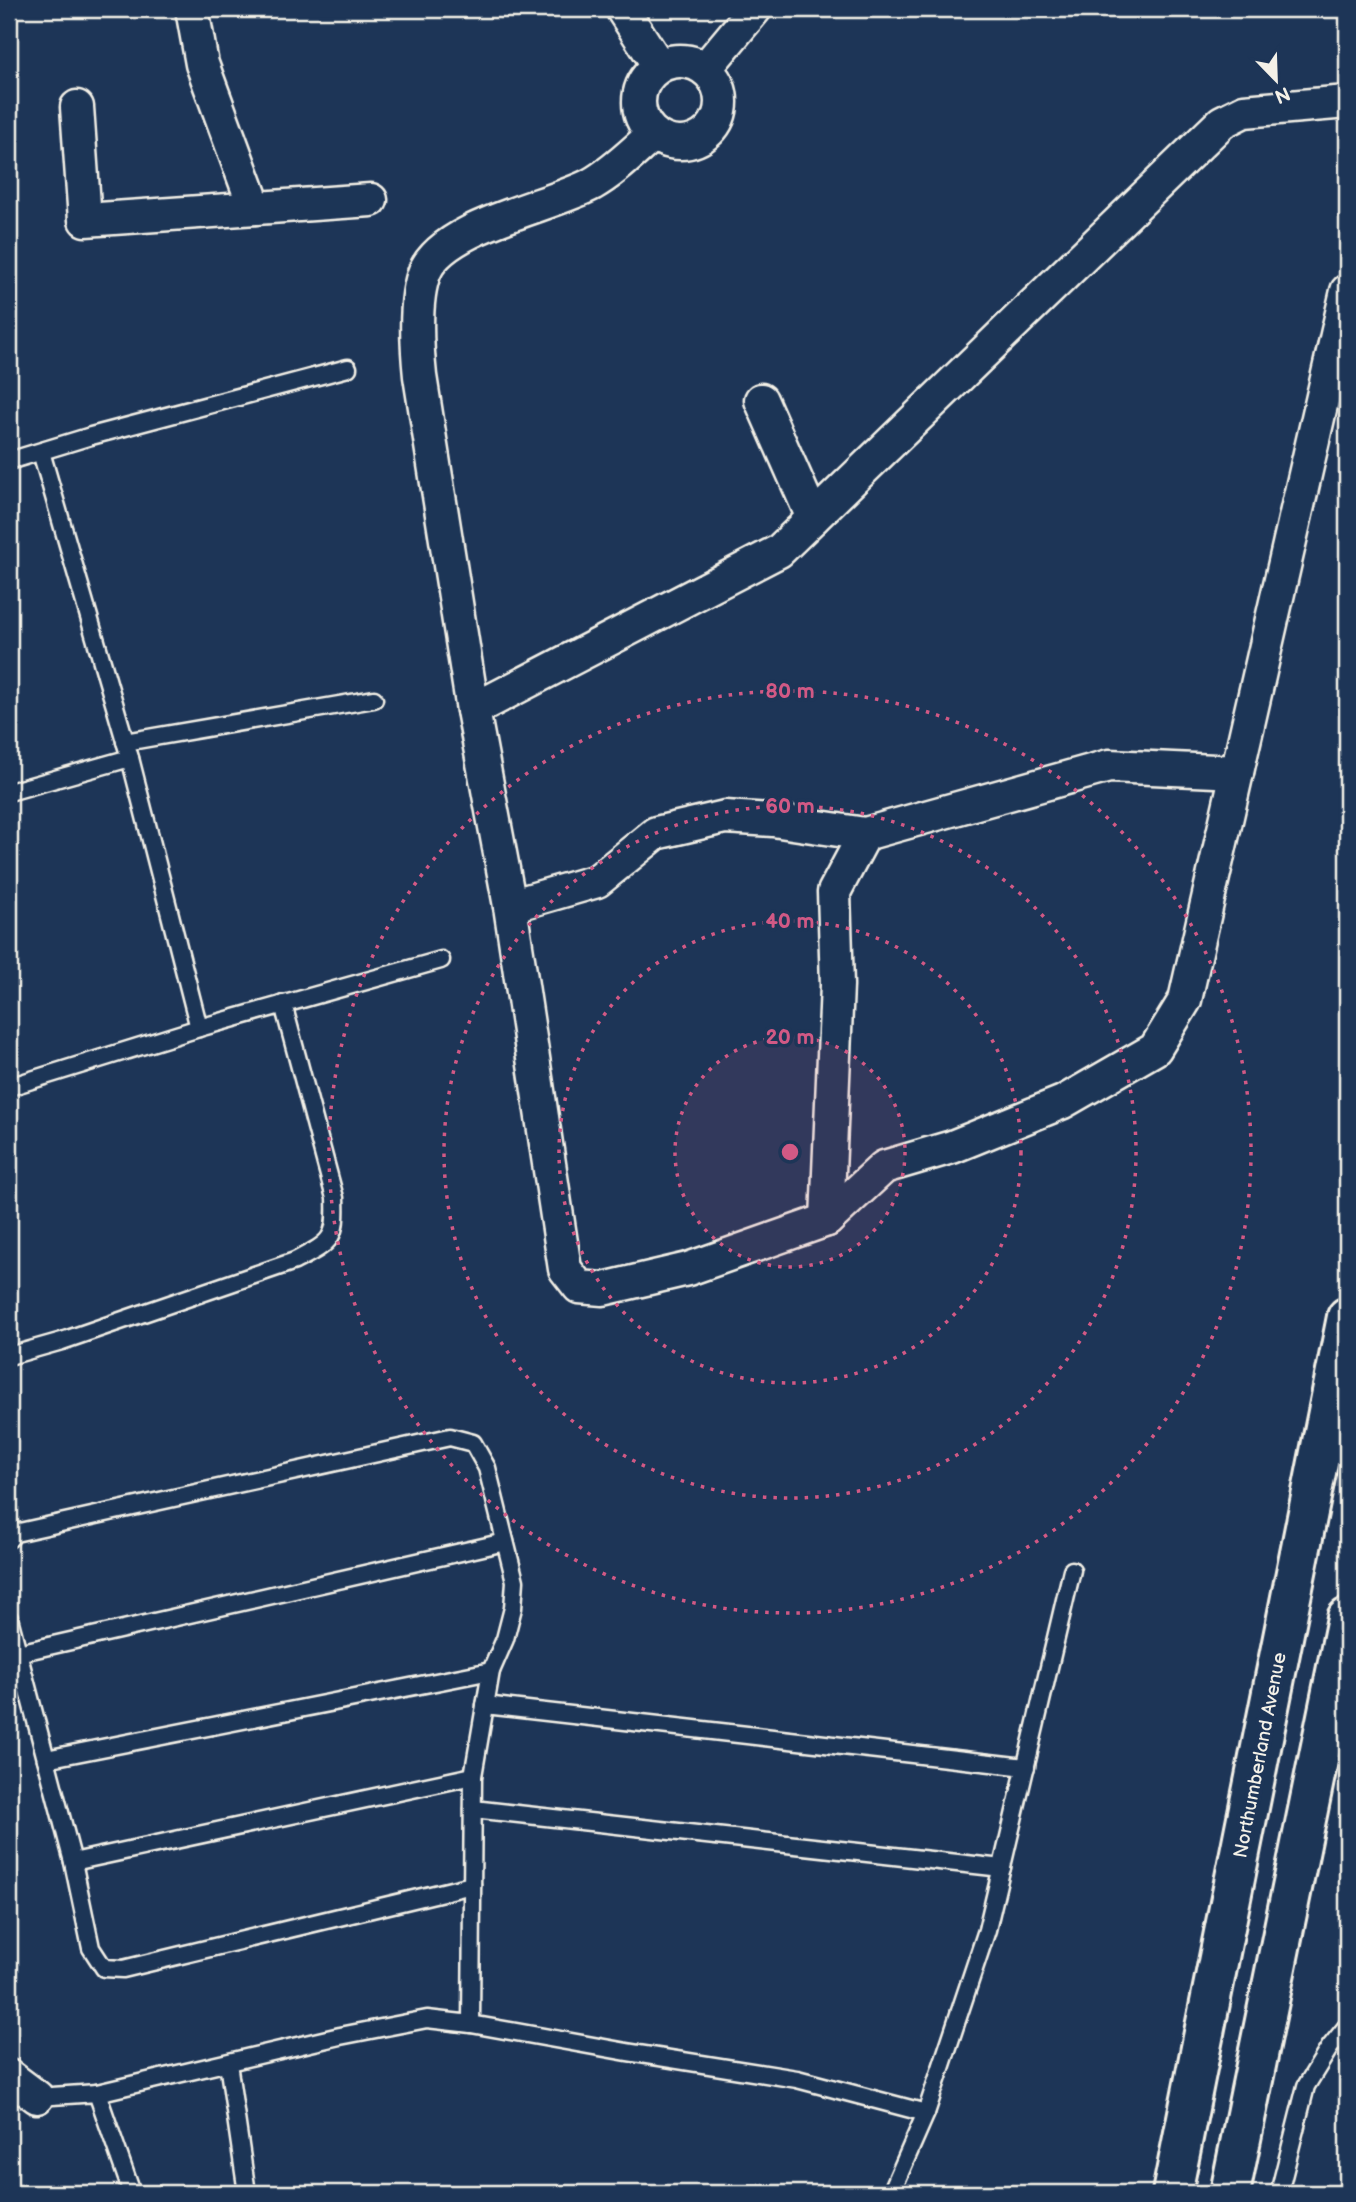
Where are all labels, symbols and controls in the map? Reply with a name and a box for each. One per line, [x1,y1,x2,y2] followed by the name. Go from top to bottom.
[1240,46,1310,116] north arrow
[1271,81,1293,108] text: N
[765,679,815,704] text: 80 m
[765,794,815,819] text: 60 m
[765,909,815,934] text: 40 m
[766,1025,814,1050] text: 20 m
[778,1140,802,1164] centre of rings
[1229,1650,1292,1860] street label: Northumberland Avenue

